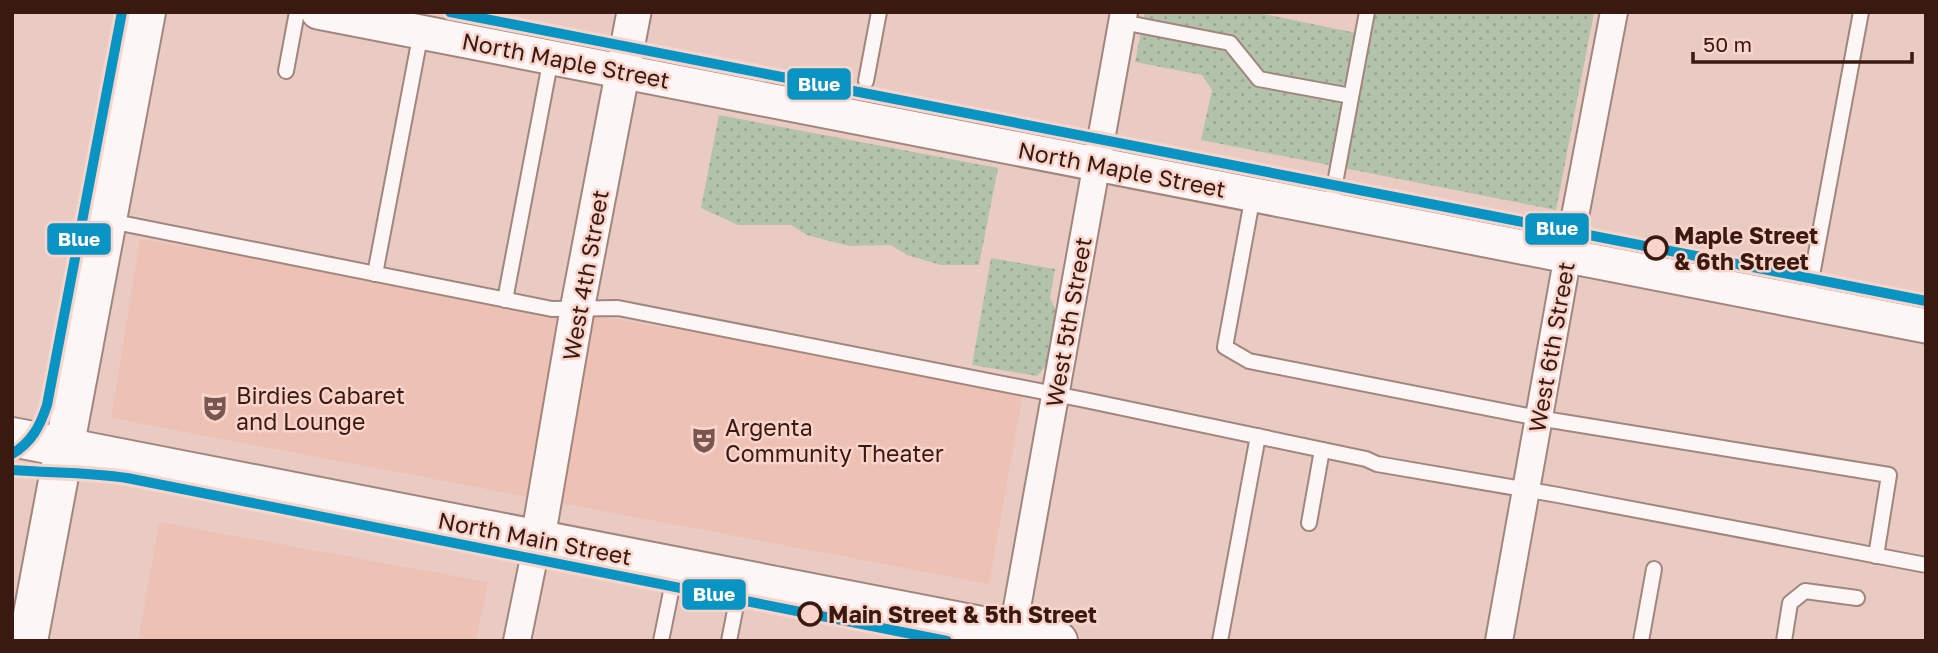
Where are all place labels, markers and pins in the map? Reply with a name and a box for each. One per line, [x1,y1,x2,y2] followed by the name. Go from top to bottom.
[1674,221,1818,275] place label: Maple Street & 6th Street
[1644,236,1668,260] marker: Maple Street & 6th Street
[236,381,405,435] place label: Birdies Cabaret and Lounge
[200,393,230,423] theatre icon: Birdies Cabaret and Lounge
[725,413,944,467] place label: Argenta Community Theater
[689,425,719,455] theatre icon: Argenta Community Theater
[828,600,1097,628] place label: Main Street & 5th Street
[798,602,822,626] marker: Main Street & 5th Street

